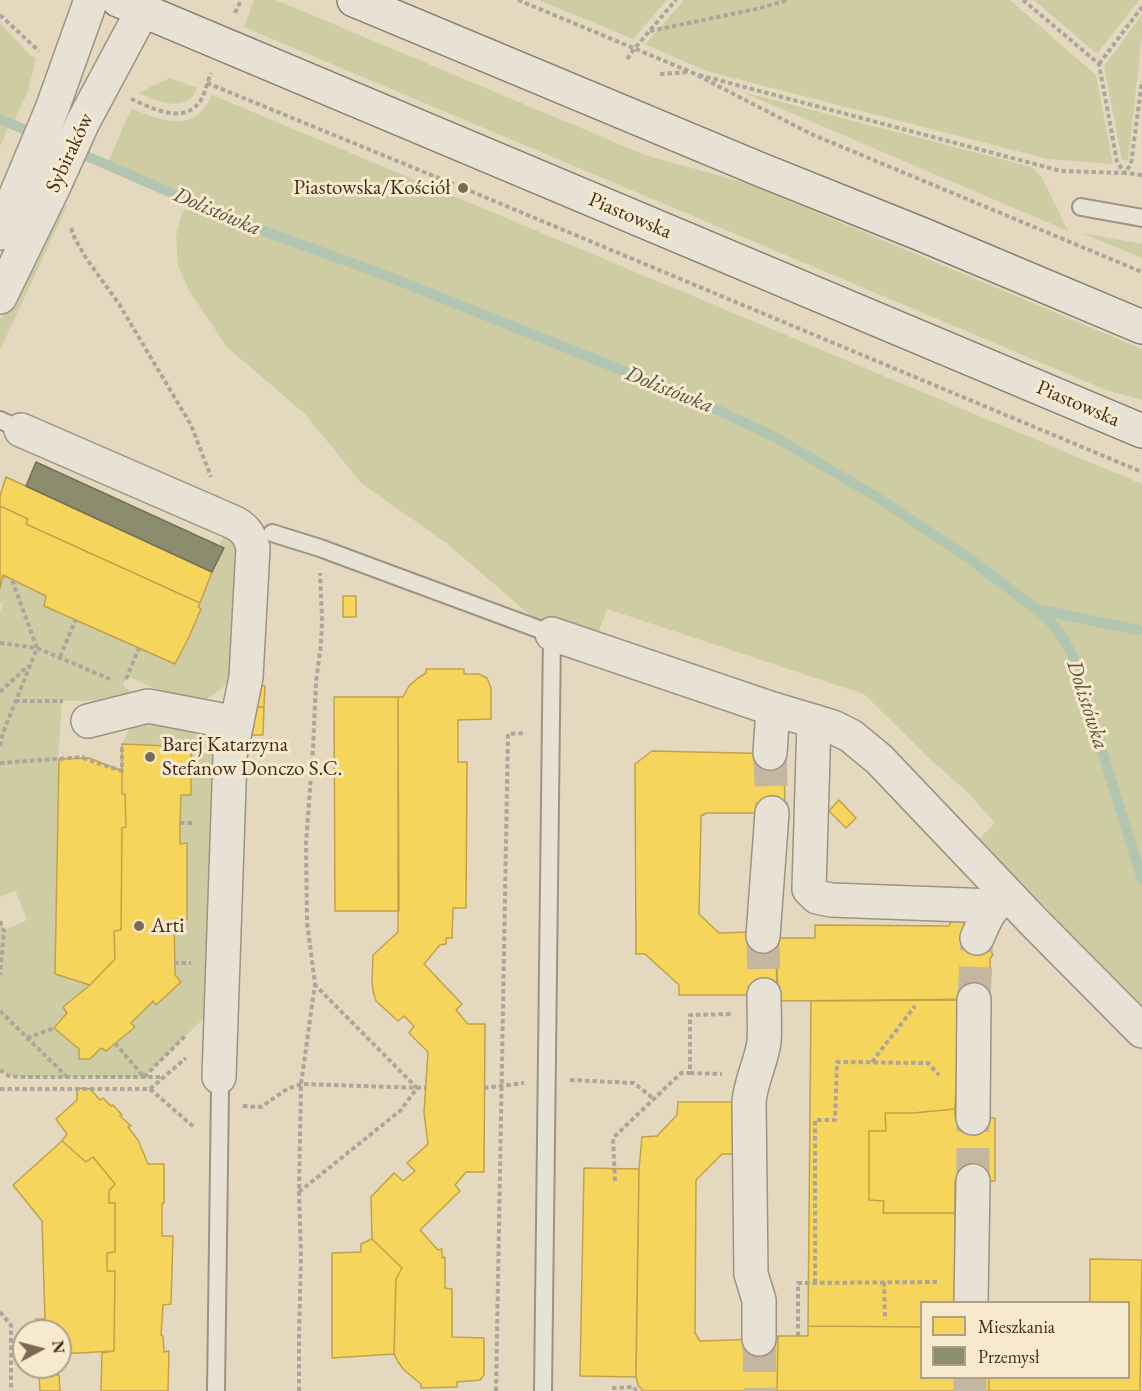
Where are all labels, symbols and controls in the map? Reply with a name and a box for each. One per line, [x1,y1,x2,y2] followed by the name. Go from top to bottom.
[41,109,99,197] street label: Sybiraków
[294,175,451,201] place label: Piastowska/Kościół
[456,181,470,195] marker: Piastowska/Kościół
[169,182,265,242] water label: Dolistówka
[585,187,675,245] street label: Piastowska
[621,360,717,420] water label: Dolistówka
[1033,375,1123,433] street label: Piastowska
[1060,657,1114,753] water label: Dolistówka
[162,732,342,782] place label: Barej Katarzyna Stefanow Donczo S.C.
[143,750,157,764] marker: Barej Katarzyna Stefanow Donczo S.C.
[151,913,184,939] place label: Arti
[132,919,146,933] marker: Arti
[920,1301,1130,1379] legend
[978,1315,1055,1338] text: Mieszkania
[12,1319,72,1379] north arrow
[47,1339,70,1355] text: N
[978,1345,1040,1368] text: Przemysł

